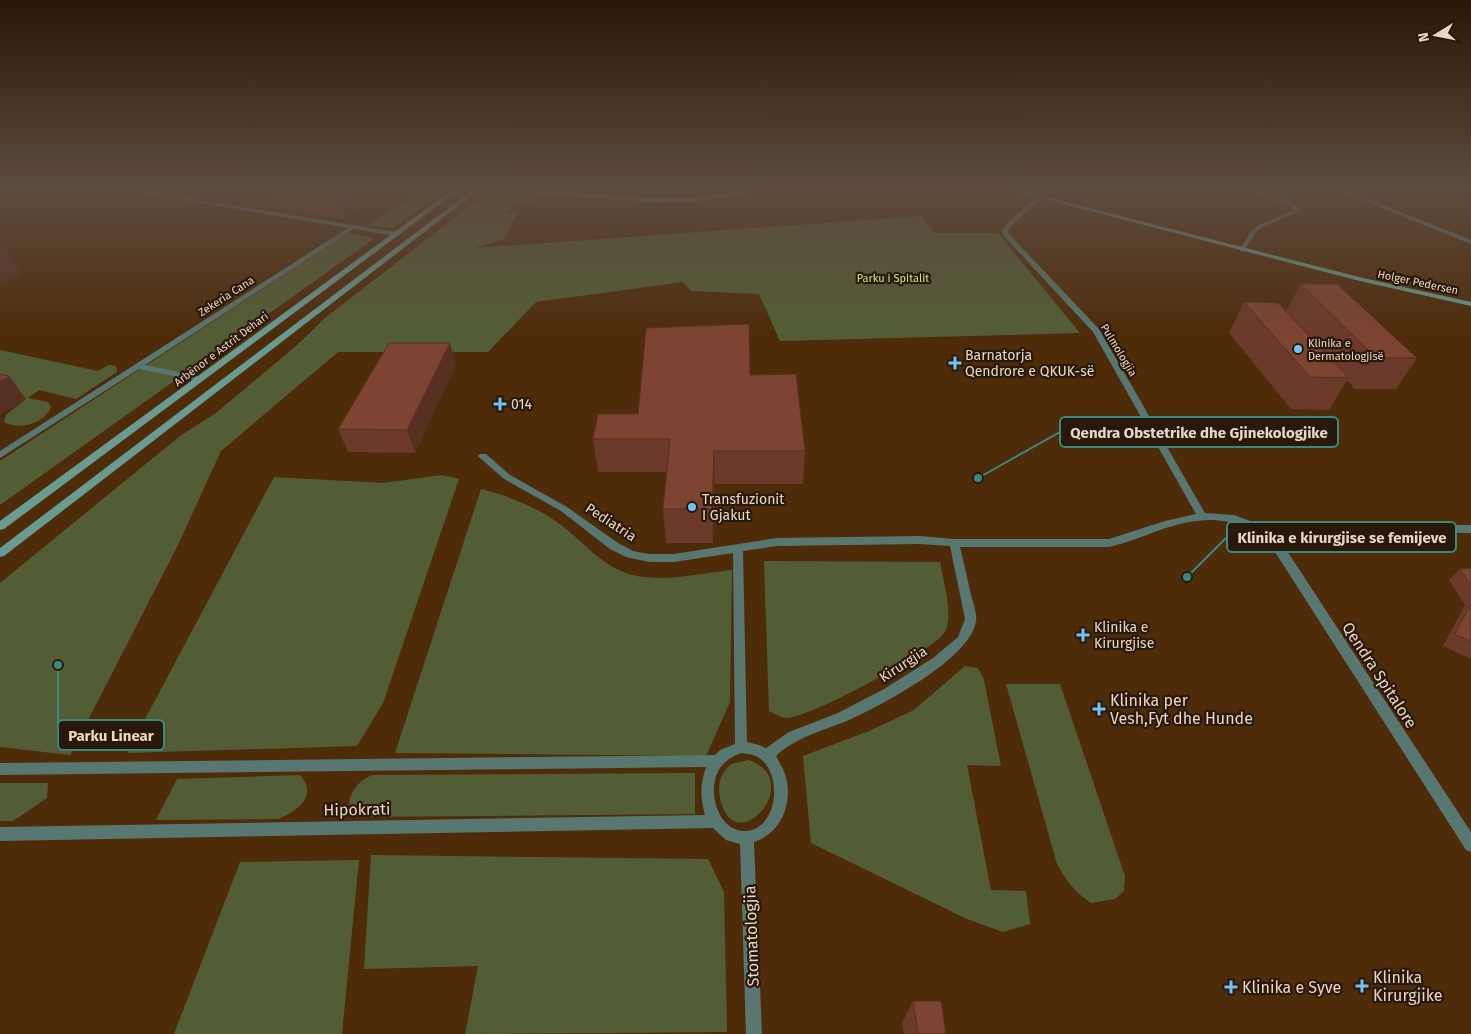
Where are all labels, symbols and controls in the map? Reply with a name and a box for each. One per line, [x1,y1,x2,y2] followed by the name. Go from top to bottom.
[1411,10,1461,60] north arrow
[1415,31,1433,43] text: N
[1376,268,1459,297] street label: Holger Pedersen
[857,272,929,285] park label: Parku i Spitalit
[196,274,257,319] street label: Zekeria Cana
[172,310,271,389] street label: Arbënor e Astrit Dehari
[1098,322,1139,379] street label: Pulmologjia
[1308,337,1384,363] place label: Klinika e Dermatologjisë
[1292,343,1304,355] marker: Klinika e Dermatologjisë
[965,347,1094,380] place label: Barnatorja Qendrore e QKUK-së
[949,357,961,369] marker: Barnatorja Qendrore e QKUK-së
[511,396,533,413] place label: 014
[493,397,507,411] marker: 014
[1060,417,1338,447] callout: Qendra Obstetrike dhe Gjinekologjike
[1070,424,1328,442] text: Qendra Obstetrike dhe Gjinekologjike
[702,491,785,524] place label: Transfuzionit I Gjakut
[582,500,639,545] street label: Pediatria
[686,501,698,513] marker: Transfuzionit I Gjakut
[1227,522,1456,552] callout: Klinika e kirurgjise se femijeve
[1237,529,1447,547] text: Klinika e kirurgjise se femijeve
[1094,619,1154,652] place label: Klinika e Kirurgjise
[1338,619,1421,732] street label: Qendra Spitalore
[1076,628,1090,642] marker: Klinika e Kirurgjise
[876,643,930,686] street label: Kirurgjia
[1110,691,1253,728] place label: Klinika per Vesh,Fyt dhe Hunde
[1092,702,1106,716] marker: Klinika per Vesh,Fyt dhe Hunde
[58,720,164,750] callout: Parku Linear
[68,727,155,745] text: Parku Linear
[323,799,391,820] street label: Hipokrati
[740,885,763,987] street label: Stomatologjia
[1373,968,1442,1005] place label: Klinika Kirurgjike
[1242,978,1341,997] place label: Klinika e Syve
[1355,979,1369,993] marker: Klinika Kirurgjike
[1224,980,1238,994] marker: Klinika e Syve

